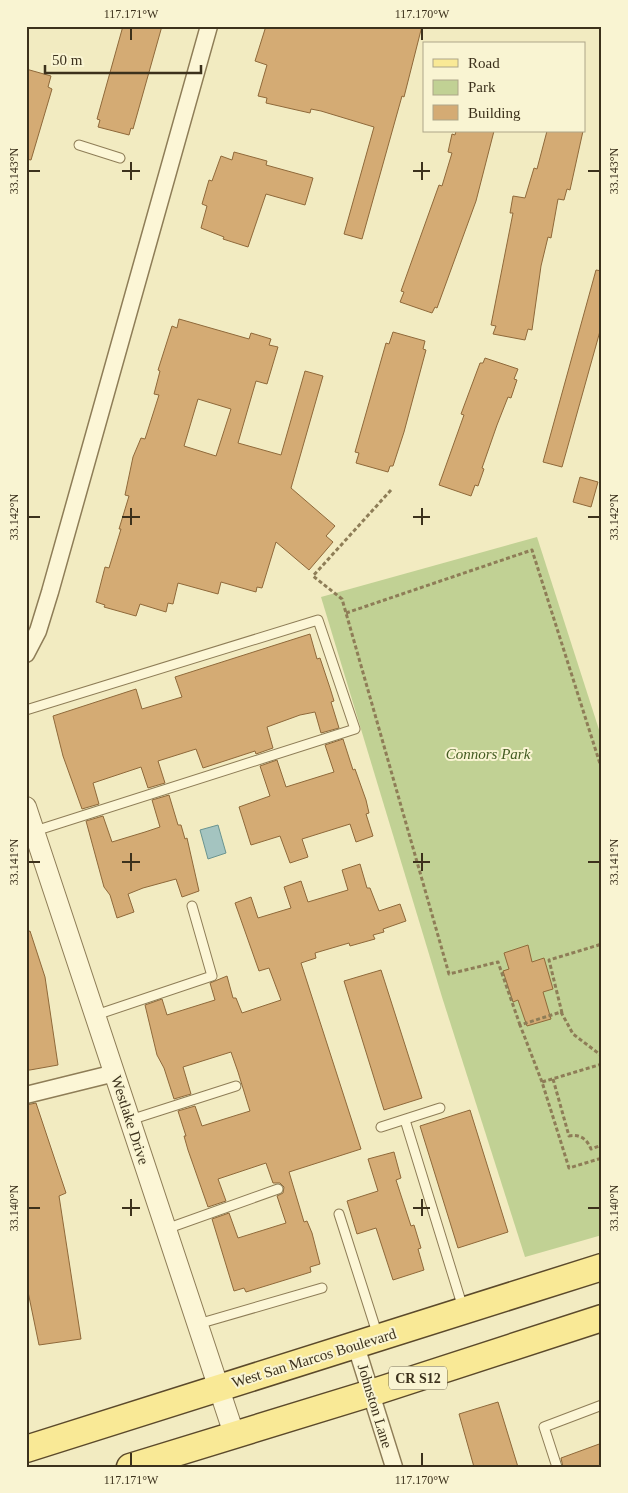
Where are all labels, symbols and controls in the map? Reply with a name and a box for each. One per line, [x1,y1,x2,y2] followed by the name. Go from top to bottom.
[104,7,159,21] text: 117.171°W
[395,7,450,21] text: 117.170°W
[45,42,201,74] scale bar
[423,42,586,132] legend
[52,52,83,68] text: 50 m
[468,55,500,71] text: Road
[468,79,496,95] text: Park
[468,105,521,121] text: Building
[7,147,21,194] text: 33.143°N
[607,147,621,194] text: 33.143°N
[7,493,21,540] text: 33.142°N
[607,493,621,540] text: 33.142°N
[446,746,531,762] park label: Connors Park
[7,838,21,885] text: 33.141°N
[607,838,621,885] text: 33.141°N
[108,1074,152,1167] street label: Westlake Drive
[7,1184,21,1231] text: 33.140°N
[607,1184,621,1231] text: 33.140°N
[230,1325,399,1391] street label: West San Marcos Boulevard
[355,1362,395,1450] street label: Johnston Lane
[389,1366,447,1390] road number: CR S12
[104,1473,159,1487] text: 117.171°W
[395,1473,450,1487] text: 117.170°W

